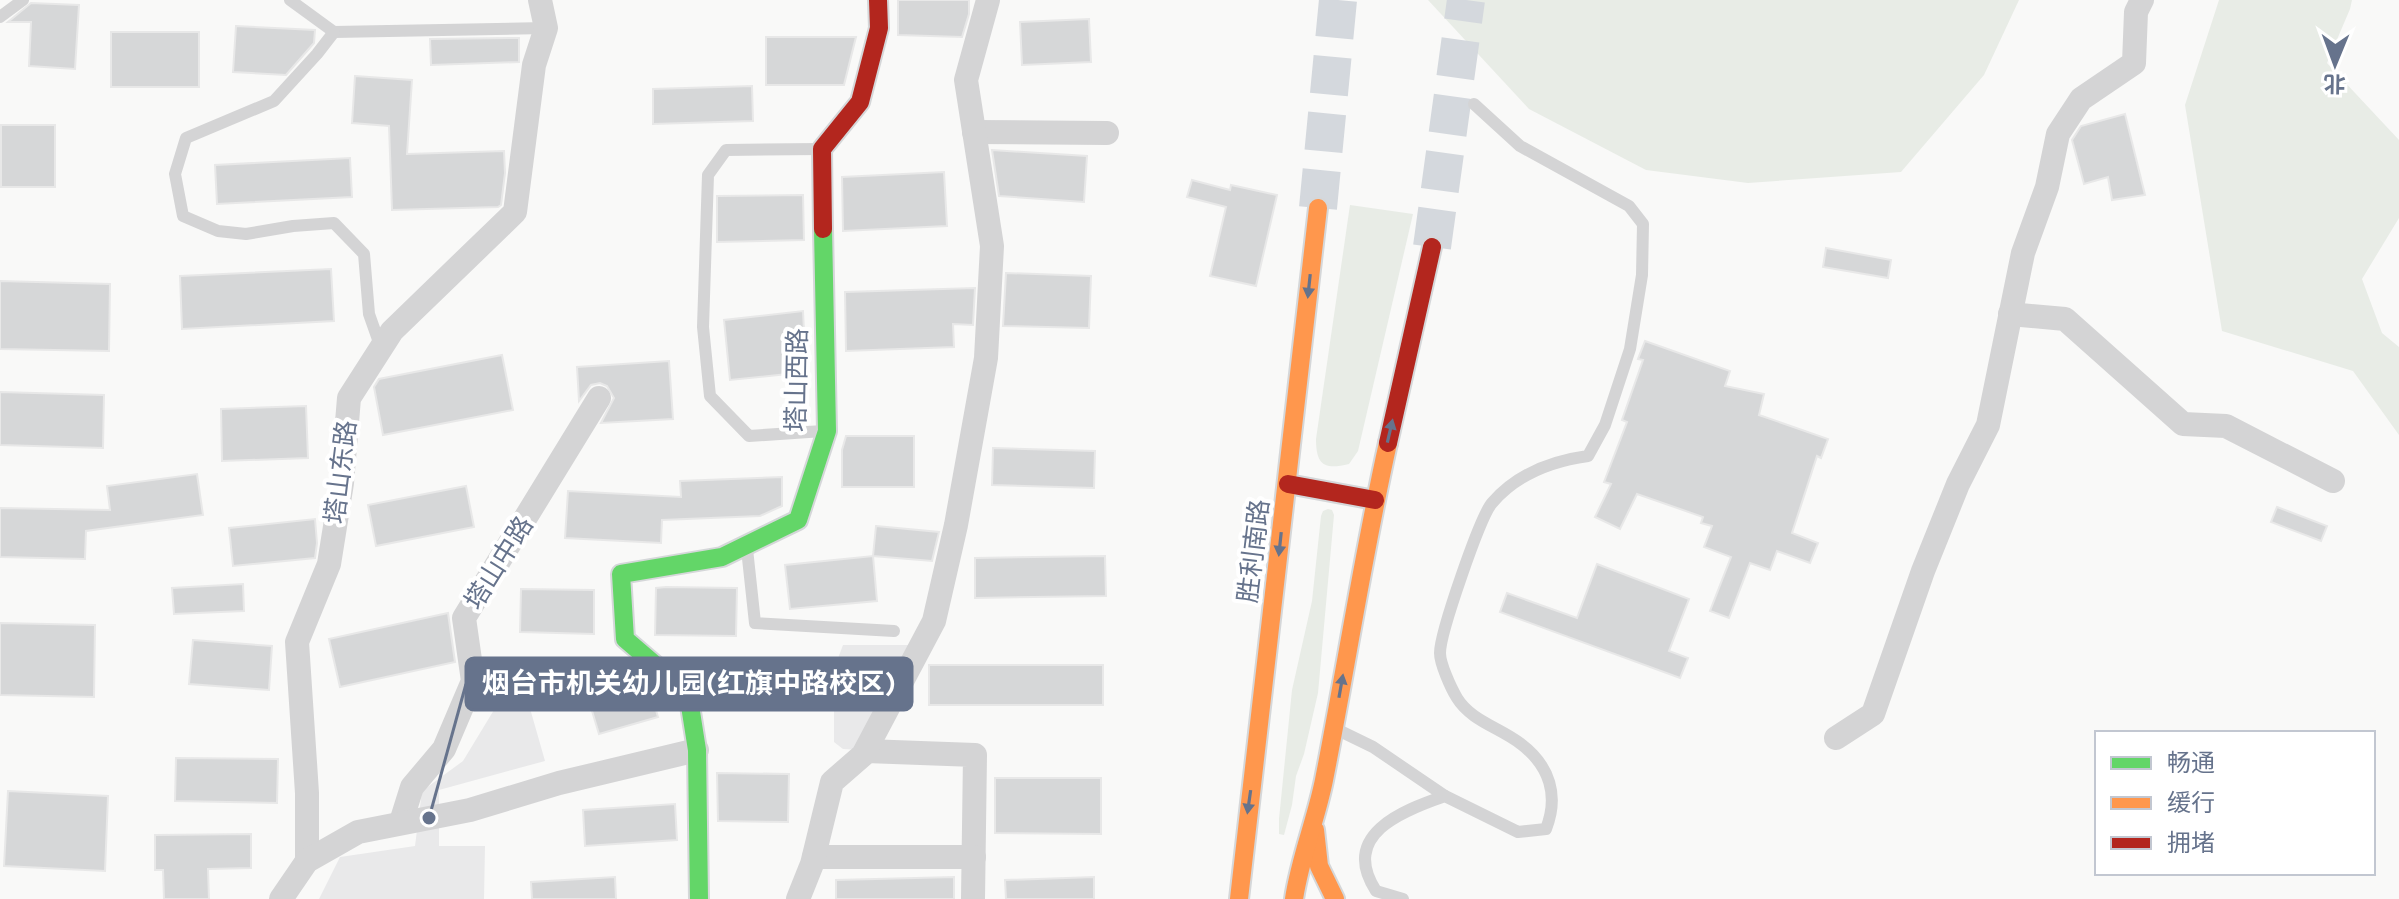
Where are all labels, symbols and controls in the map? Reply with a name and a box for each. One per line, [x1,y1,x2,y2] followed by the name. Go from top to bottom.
[2295,24,2375,104] north arrow
[2323,70,2346,96] text: 北
[1303,274,1316,299] one-way arrow
[781,328,813,432] street label: 塔山西路
[319,418,363,526] street label: 塔山东路
[1384,419,1397,444] one-way arrow
[1232,497,1276,605] street label: 胜利南路
[458,511,540,615] street label: 塔山中路
[1274,532,1287,557] one-way arrow
[466,658,912,710] callout: 烟台市机关幼儿园(红旗中路校区)
[482,667,896,700] text: 烟台市机关幼儿园(红旗中路校区)
[1335,674,1348,699] one-way arrow
[2095,731,2375,875] legend
[2167,749,2215,777] text: 畅通
[2167,789,2215,817] text: 缓行
[1242,790,1255,815] one-way arrow
[2167,829,2215,857] text: 拥堵

